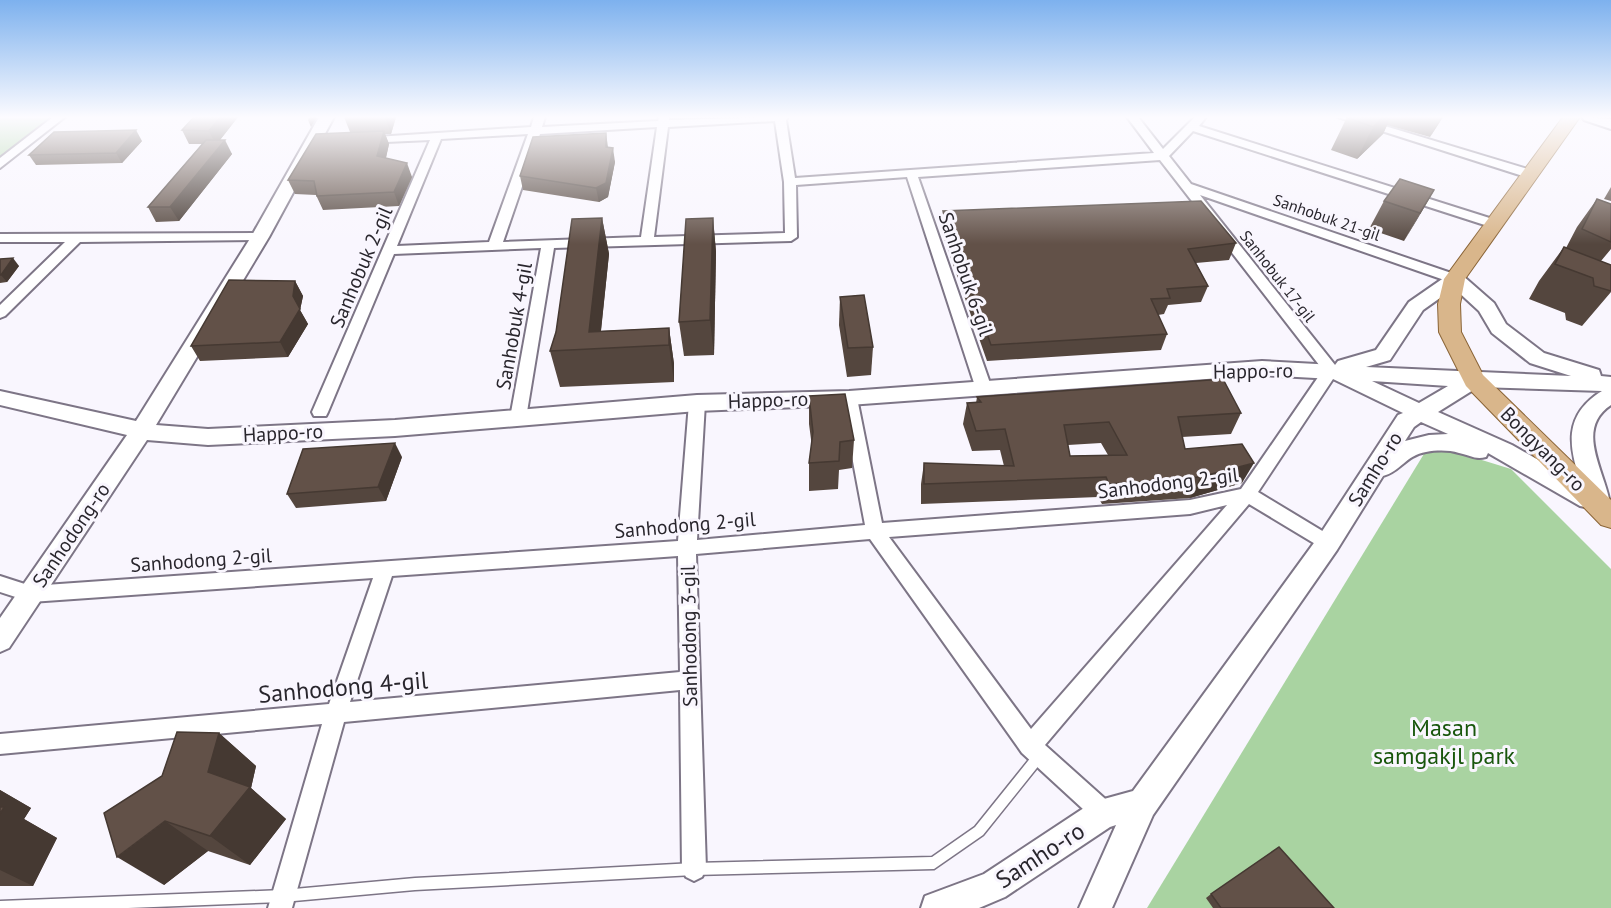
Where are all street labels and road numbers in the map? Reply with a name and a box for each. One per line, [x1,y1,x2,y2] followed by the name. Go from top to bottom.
[1271,189,1384,245] street label: Sanhobuk 21-gil
[324,202,398,331] street label: Sanhobuk 2-gil
[933,209,999,339] street label: Sanhobuk 6-gil
[1236,226,1320,326] street label: Sanhobuk 17-gil
[490,260,538,392] street label: Sanhobuk 4-gil
[1213,357,1293,385] street label: Happo-ro
[727,386,809,414] street label: Happo-ro
[1495,401,1591,497] street label: Bongyang-ro
[242,418,324,448] street label: Happo-ro
[1342,427,1408,511] street label: Samho-ro
[1096,461,1240,505] street label: Sanhodong 2-gil
[26,478,116,592] street label: Sanhodong-ro
[613,506,757,544] street label: Sanhodong 2-gil
[129,542,273,578] street label: Sanhodong 2-gil
[675,565,703,707] street label: Sanhodong 3-gil
[257,664,429,710] street label: Sanhodong 4-gil
[990,815,1090,895] street label: Samho-ro

